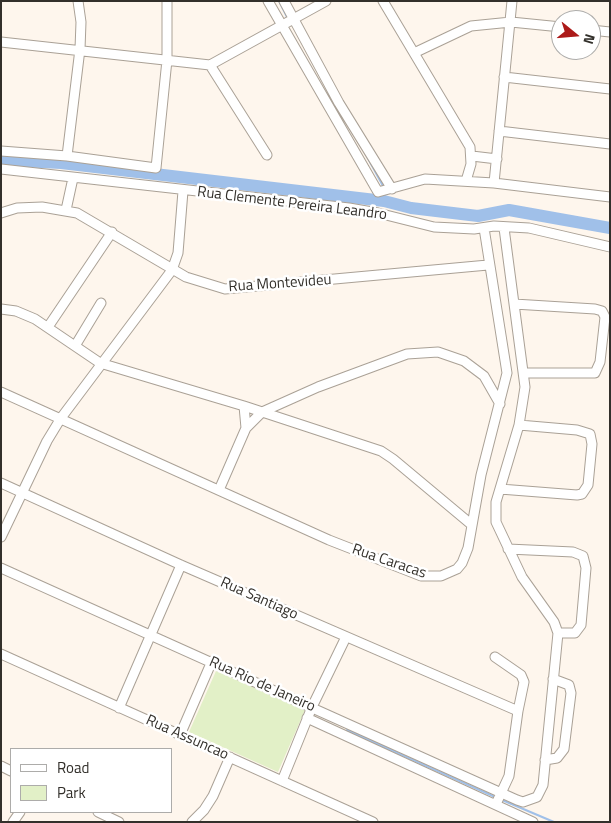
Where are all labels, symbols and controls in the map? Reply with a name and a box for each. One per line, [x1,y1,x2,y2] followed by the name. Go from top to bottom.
[551,10,601,60] north arrow
[578,32,601,47] text: N
[196,183,388,225] street label: Rua Clemente Pereira Leandro
[228,271,332,297] street label: Rua Montevideu
[349,541,429,583] street label: Rua Caracas
[217,574,301,624] street label: Rua Santiago
[206,654,318,716] street label: Rua Rio de Janeiro
[143,712,231,764] street label: Rua Assuncao
[10,748,172,813] legend
[57,756,89,779] text: Road
[57,781,86,804] text: Park

